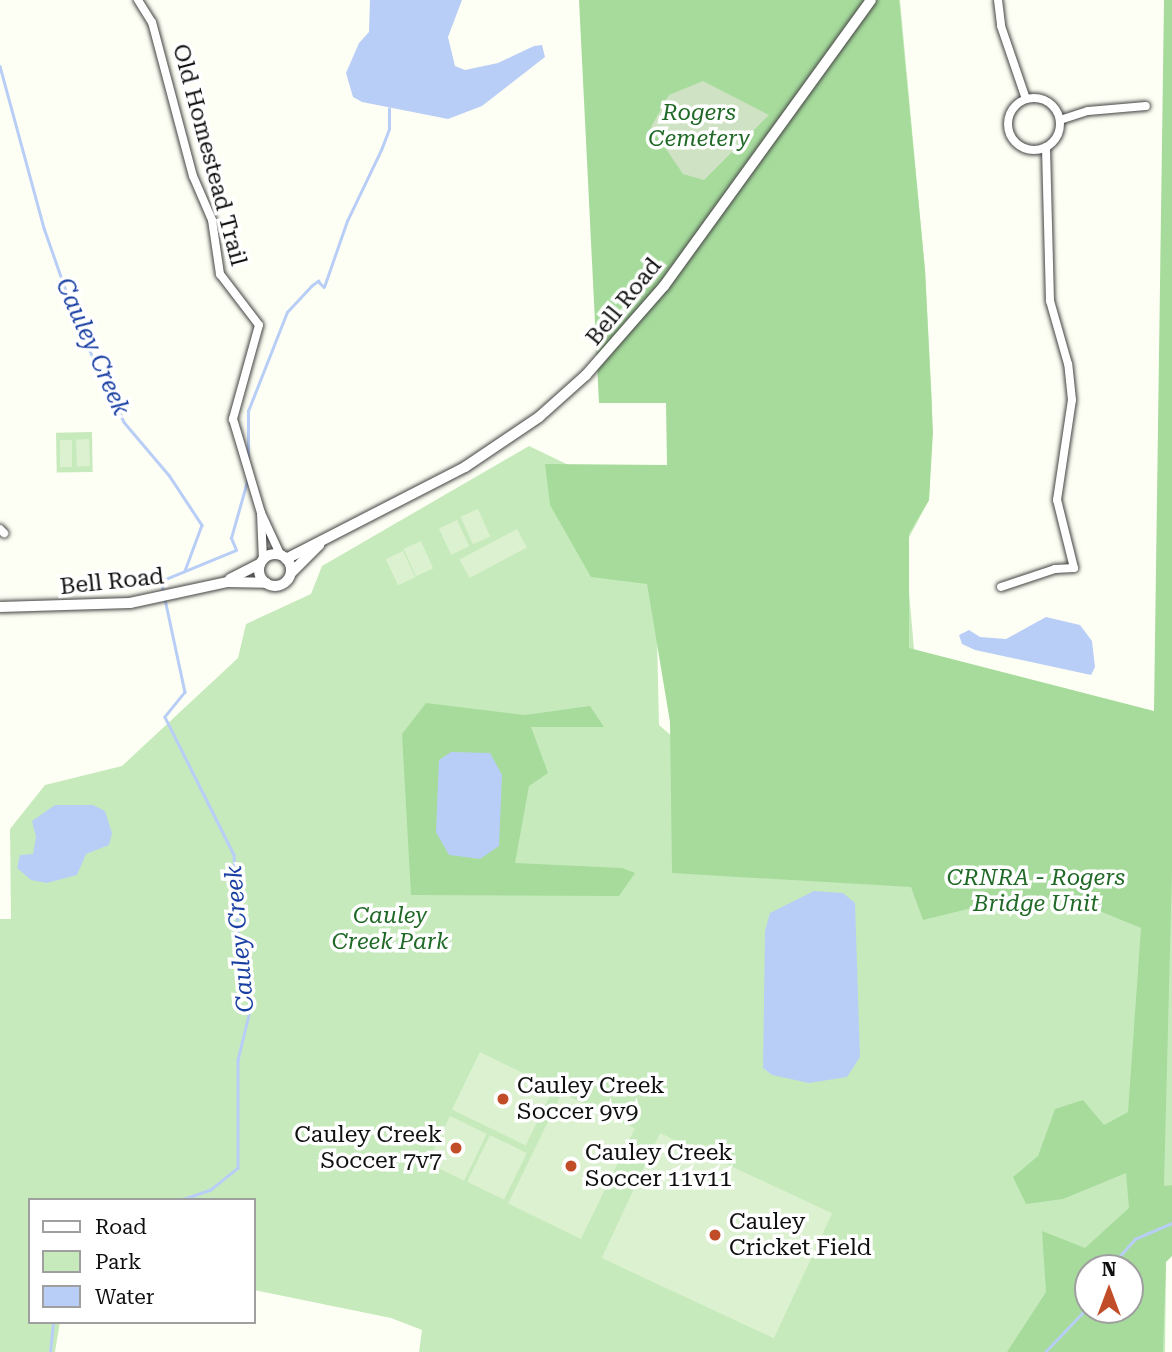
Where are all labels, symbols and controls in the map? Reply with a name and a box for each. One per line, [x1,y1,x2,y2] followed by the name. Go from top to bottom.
[166,41,252,269] street label: Old Homestead Trail
[648,99,750,153] park label: Rogers Cemetery
[580,253,668,351] street label: Bell Road
[49,274,135,420] water label: Cauley Creek
[59,563,165,601] street label: Bell Road
[219,864,261,1014] water label: Cauley Creek
[947,864,1125,918] park label: CRNRA - Rogers Bridge Unit
[332,902,448,956] park label: Cauley Creek Park
[517,1072,665,1126] place label: Cauley Creek Soccer 9v9
[495,1091,511,1107] marker: Cauley Creek Soccer 9v9
[294,1121,442,1175] place label: Cauley Creek Soccer 7v7
[585,1139,733,1193] place label: Cauley Creek Soccer 11v11
[448,1140,464,1156] marker: Cauley Creek Soccer 7v7
[563,1158,579,1174] marker: Cauley Creek Soccer 11v11
[28,1198,256,1324] legend
[729,1208,872,1262] place label: Cauley Cricket Field
[95,1215,147,1239] text: Road
[707,1227,723,1243] marker: Cauley Cricket Field
[95,1250,141,1274] text: Park
[1074,1254,1144,1324] north arrow
[1102,1258,1116,1281] text: N
[95,1285,154,1309] text: Water

